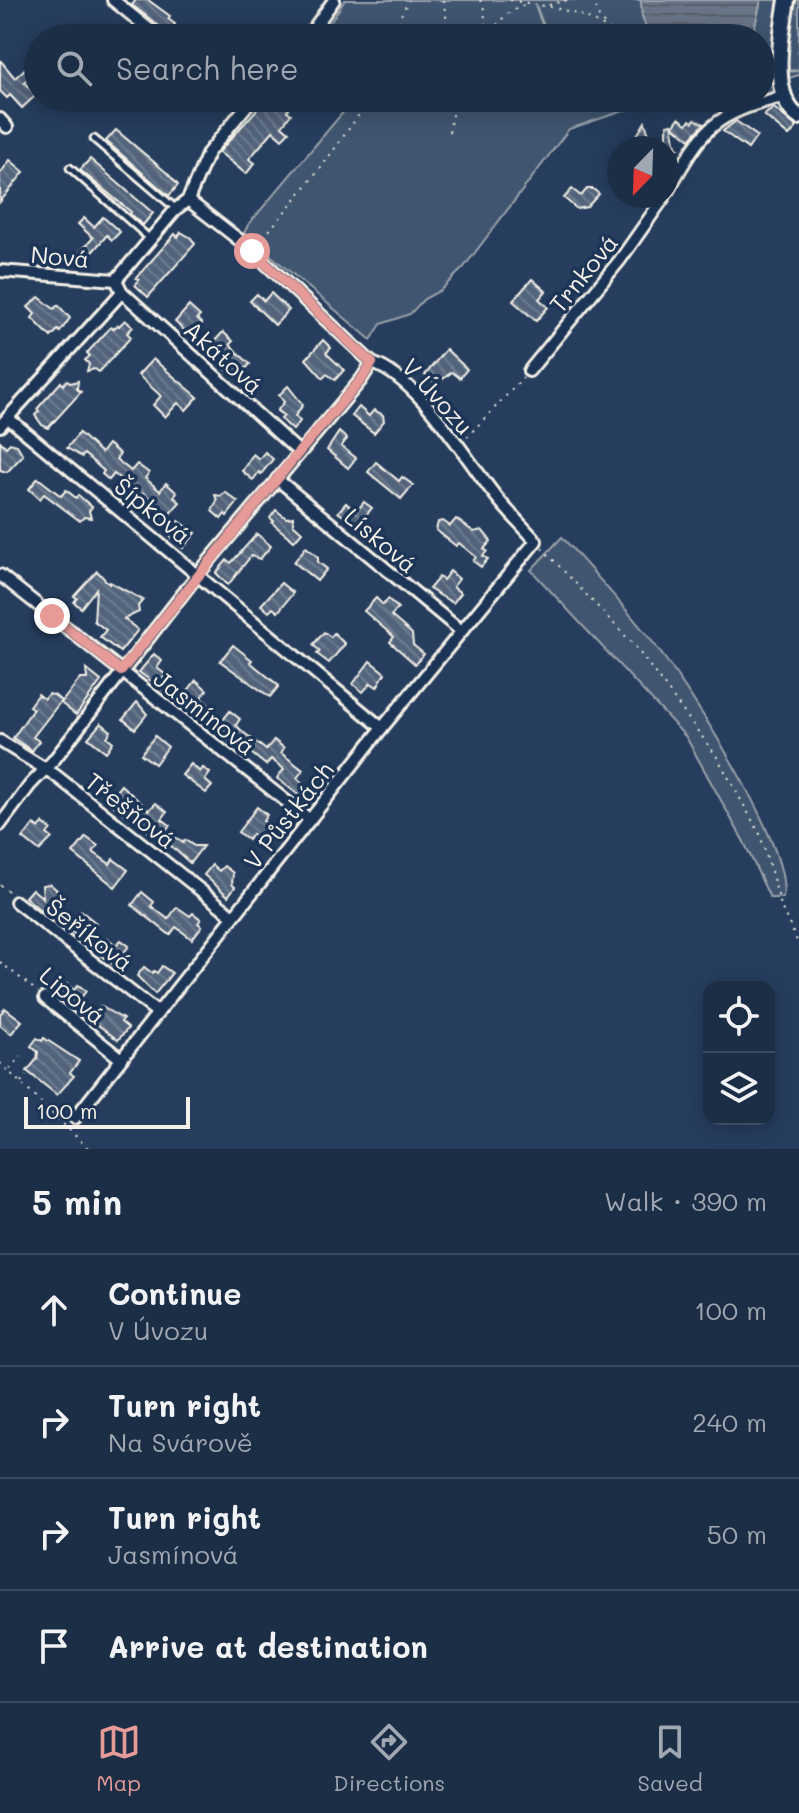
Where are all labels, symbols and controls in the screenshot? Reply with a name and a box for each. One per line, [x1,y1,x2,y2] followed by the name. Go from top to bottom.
[24,24,775,112] search box
[52,46,96,90] icon: search
[116,48,299,88] text: Search here
[607,136,679,208] north arrow
[542,227,624,319] street label: Trnková
[234,233,270,269] route start
[29,238,91,274] street label: Nová
[178,313,270,401] street label: Akátová
[396,351,480,441] street label: V Úvozu
[108,470,198,550] street label: Šípková
[338,501,424,579] street label: Lísková
[34,598,70,634] route end
[148,663,262,761] street label: Jasmínová
[236,755,340,875] street label: V Půstkách
[80,765,182,855] street label: Třešňová
[40,891,140,977] street label: Šeříková
[34,959,112,1031] street label: Lipová
[703,981,775,1125] map controls
[703,981,775,1053] button: locate
[703,1053,775,1125] button: layers
[24,1093,190,1129] scale bar
[36,1096,98,1125] text: 100 m
[32,1179,122,1224] text: 5 min
[604,1184,767,1218] text: Walk · 390 m
[108,1273,241,1313] text: Continue
[32,1288,76,1332] icon: ahead
[694,1293,767,1327] text: 100 m
[108,1313,208,1347] text: V Úvozu
[108,1385,261,1425] text: Turn right
[32,1400,76,1444] icon: right
[692,1405,767,1439] text: 240 m
[108,1425,253,1459] text: Na Svárově
[108,1497,261,1537] text: Turn right
[32,1512,76,1556] icon: right
[707,1517,767,1551] text: 50 m
[108,1537,239,1571] text: Jasmínová
[32,1624,76,1668] icon: arrive
[108,1626,428,1666] text: Arrive at destination
[96,1720,141,1797] tab: Map
[333,1720,445,1797] tab: Directions
[638,1720,703,1797] tab: Saved

